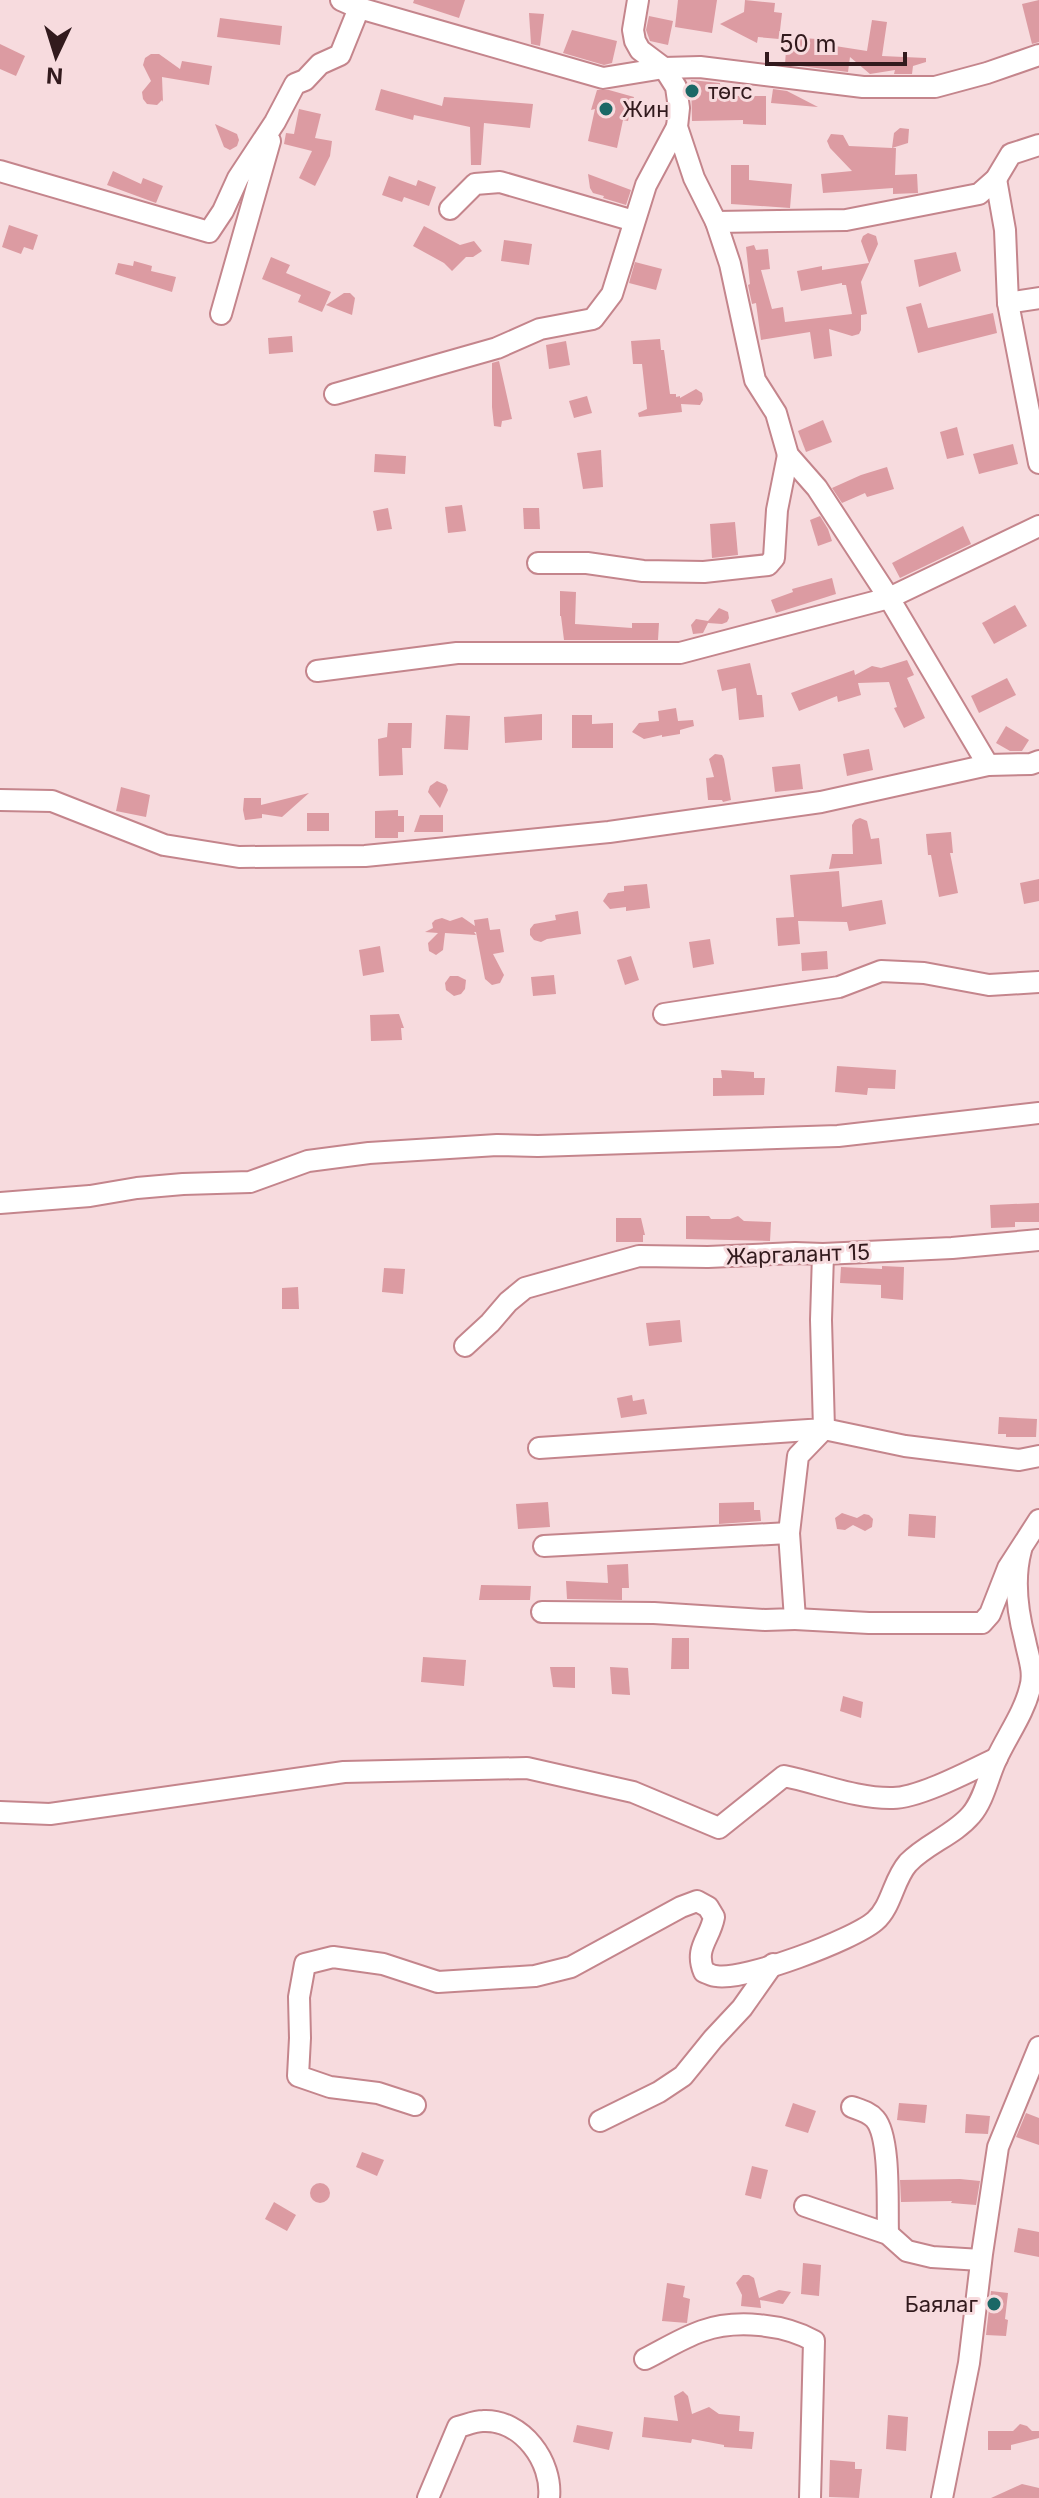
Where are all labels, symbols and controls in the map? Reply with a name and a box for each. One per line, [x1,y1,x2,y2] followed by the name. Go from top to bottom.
[16,16,96,96] north arrow
[767,16,905,66] scale bar
[779,29,837,58] text: 50 m
[45,62,64,90] text: N
[708,78,753,104] place label: төгс
[683,82,701,100] marker: төгс
[622,96,669,122] place label: Жин
[597,100,615,118] marker: Жин
[725,1238,871,1270] street label: Жаргалант 15
[905,2291,978,2317] place label: Баялаг
[985,2295,1003,2313] marker: Баялаг

